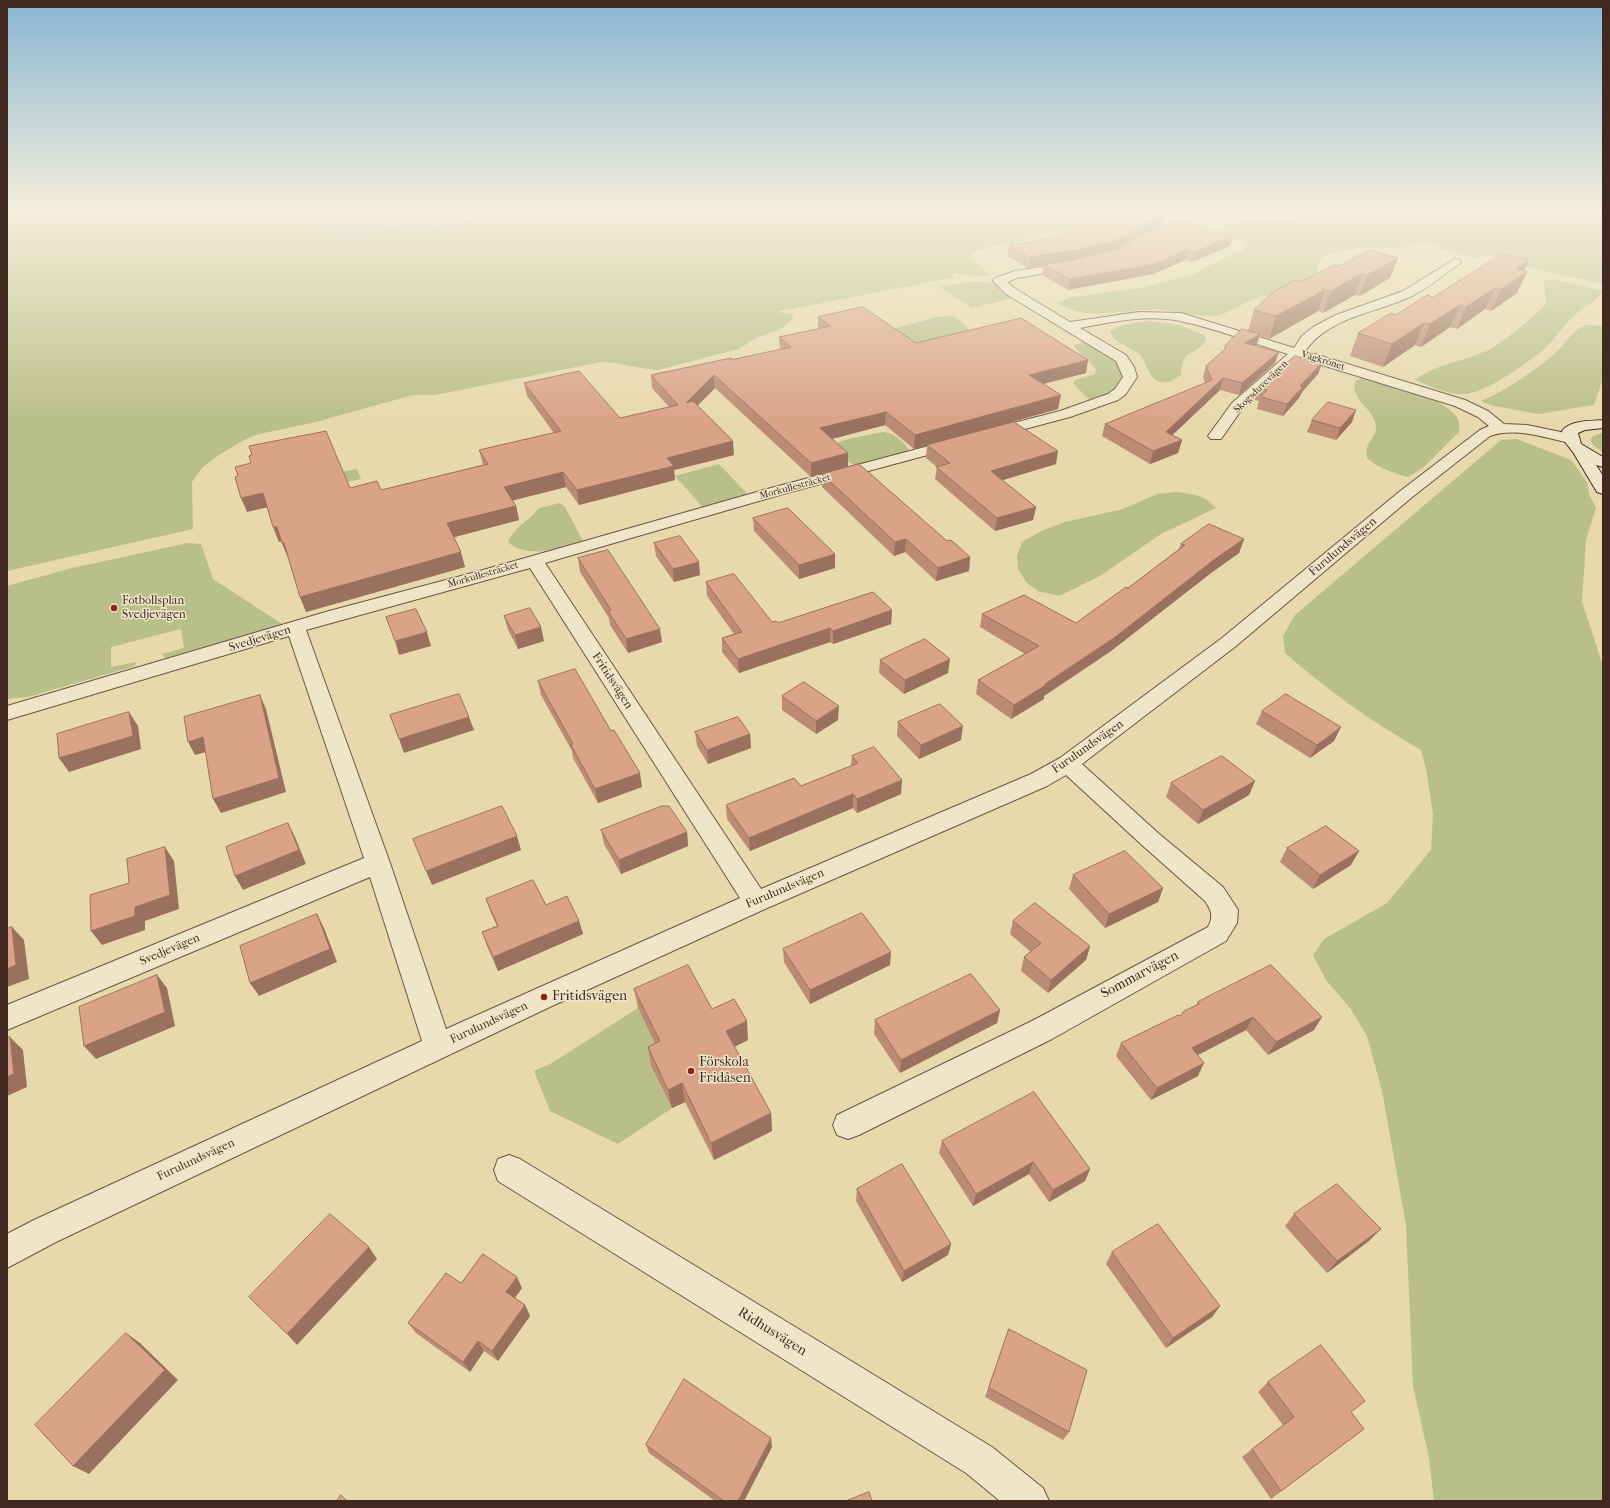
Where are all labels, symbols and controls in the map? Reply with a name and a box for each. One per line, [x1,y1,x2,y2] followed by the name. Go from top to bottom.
[1300,349,1346,373] street label: Vägkrönet
[1231,358,1291,416] street label: Skogsduvevägen
[758,472,832,502] street label: Morkullesträcket
[1306,515,1380,579] street label: Furulundsvägen
[446,559,520,591] street label: Morkullesträcket
[122,594,186,622] place label: Fotbollsplan Svedjevägen
[109,603,119,613] marker: Fotbollsplan Svedjevägen
[227,623,293,655] street label: Svedjevägen
[588,650,636,712] street label: Fritidsvägen
[1050,717,1126,777] street label: Furulundsvägen
[744,866,826,912] street label: Furulundsvägen
[138,931,202,969] street label: Svedjevägen
[1098,947,1182,1003] street label: Sommarvägen
[552,989,627,1005] place label: Fritidsvägen
[539,992,549,1002] marker: Fritidsvägen
[448,999,530,1047] street label: Furulundsvägen
[699,1055,751,1088] place label: Förskola Fridåsen
[686,1066,696,1076] marker: Förskola Fridåsen
[155,1136,237,1184] street label: Furulundsvägen
[734,1304,810,1360] street label: Ridhusvägen

